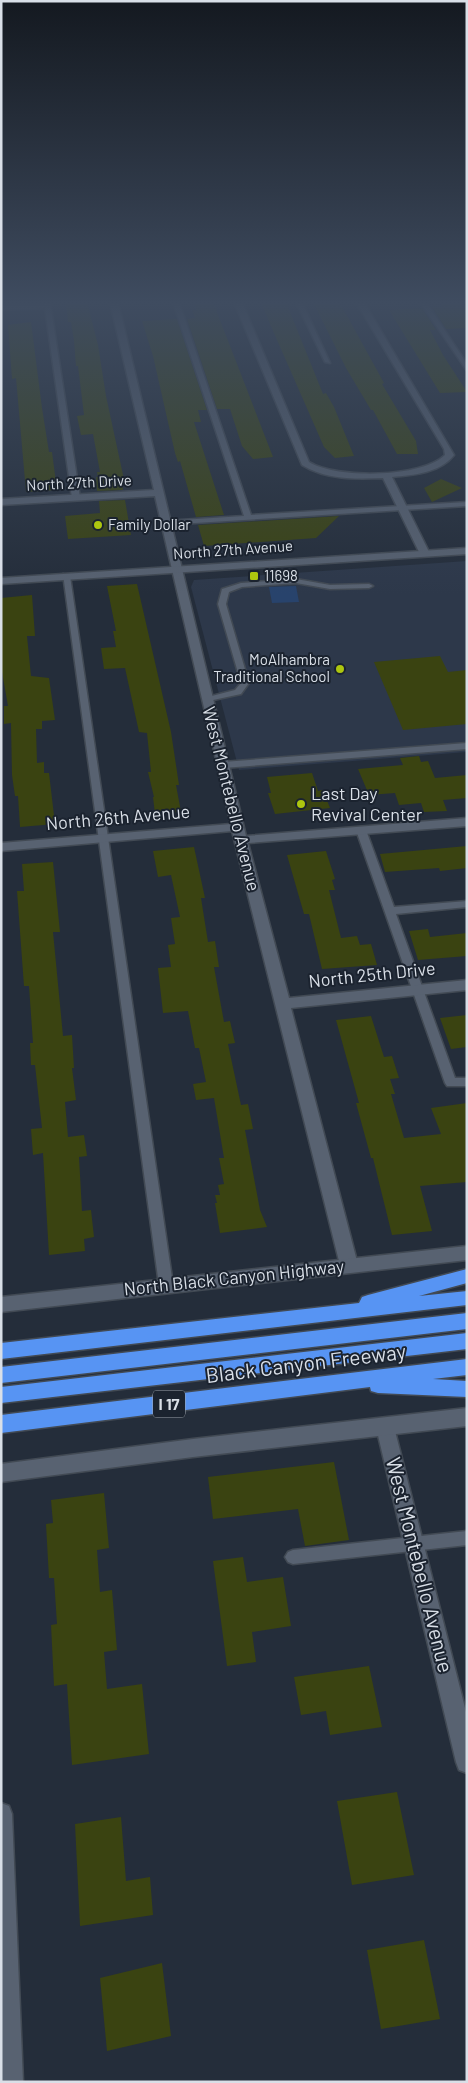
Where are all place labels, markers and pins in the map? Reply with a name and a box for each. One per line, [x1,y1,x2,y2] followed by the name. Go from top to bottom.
[108,515,191,533] place label: Family Dollar
[92,519,104,531] marker: Family Dollar
[264,566,298,584] place label: 11698
[248,570,260,582] marker: 11698
[213,650,330,685] place label: MoAlhambra Traditional School
[334,663,346,675] marker: MoAlhambra Traditional School
[311,782,423,825] place label: Last Day Revival Center
[295,798,307,810] marker: Last Day Revival Center

